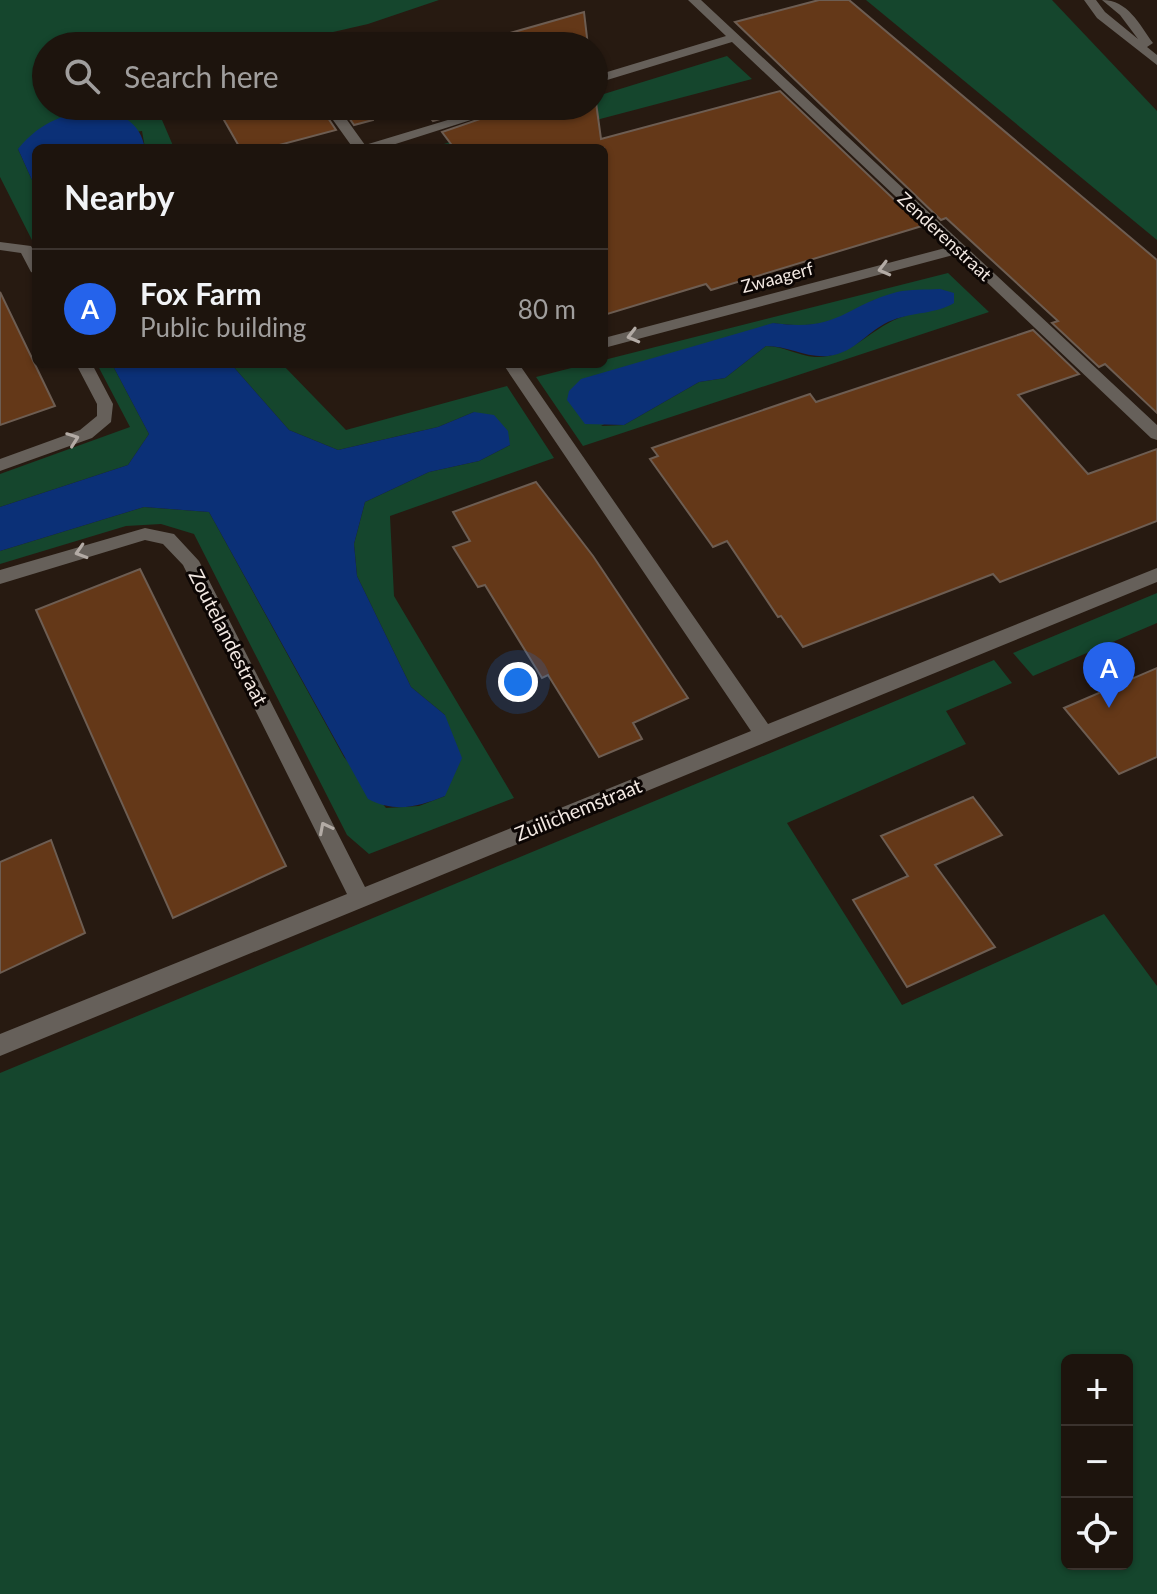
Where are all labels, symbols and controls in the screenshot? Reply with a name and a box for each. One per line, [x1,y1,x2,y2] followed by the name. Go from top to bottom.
[32,32,608,120] search box
[60,54,104,98] icon: search
[124,58,279,94] text: Search here
[64,176,175,217] text: Nearby
[894,187,997,285] street label: Zenderenstraat
[738,257,816,297] street label: Zwaagerf
[878,260,892,277] one-way arrow
[140,275,262,311] text: Fox Farm
[81,293,99,325] text: A
[518,293,576,325] text: 80 m
[140,311,306,343] text: Public building
[626,326,640,343] one-way arrow
[65,432,79,449] one-way arrow
[74,543,88,559] one-way arrow
[184,565,274,709] street label: Zoutelandestraat
[1083,642,1135,708] pin: A
[498,662,538,702] your location
[511,773,645,845] street label: Zuilichemstraat
[319,821,334,836] one-way arrow
[1061,1354,1133,1570] map controls
[1061,1354,1133,1426] button: +
[1061,1426,1133,1498] button: −
[1061,1498,1133,1570] button: locate

